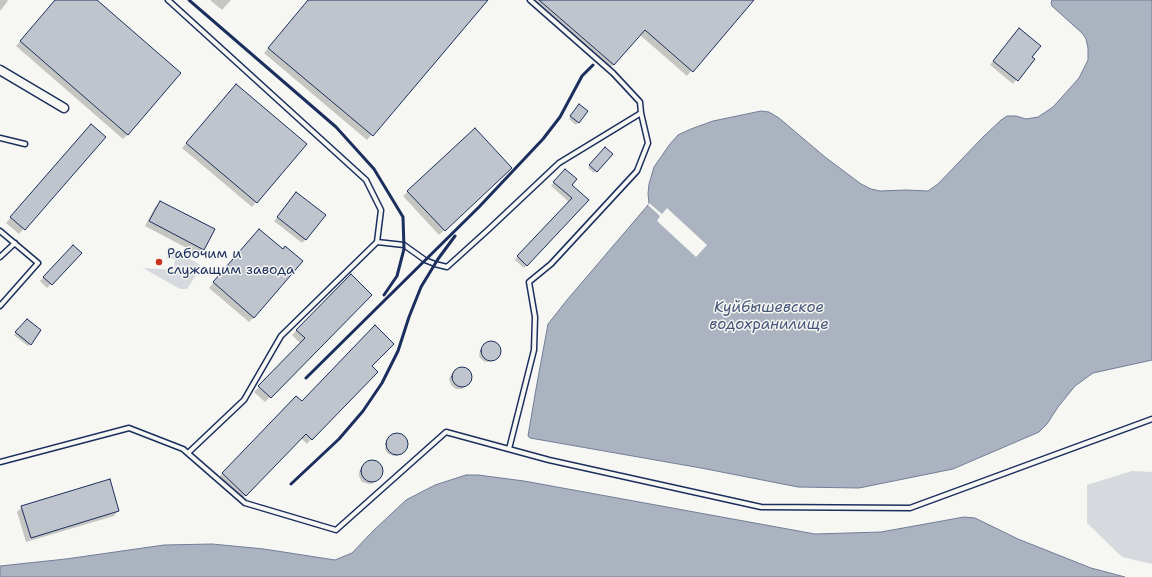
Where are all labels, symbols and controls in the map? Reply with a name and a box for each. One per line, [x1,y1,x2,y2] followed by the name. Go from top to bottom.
[167,246,295,278] place label: Рабочим и служащим завода
[154,257,164,267] marker: Рабочим и служащим завода
[709,299,829,334] water label: Куйбышевское водохранилище

